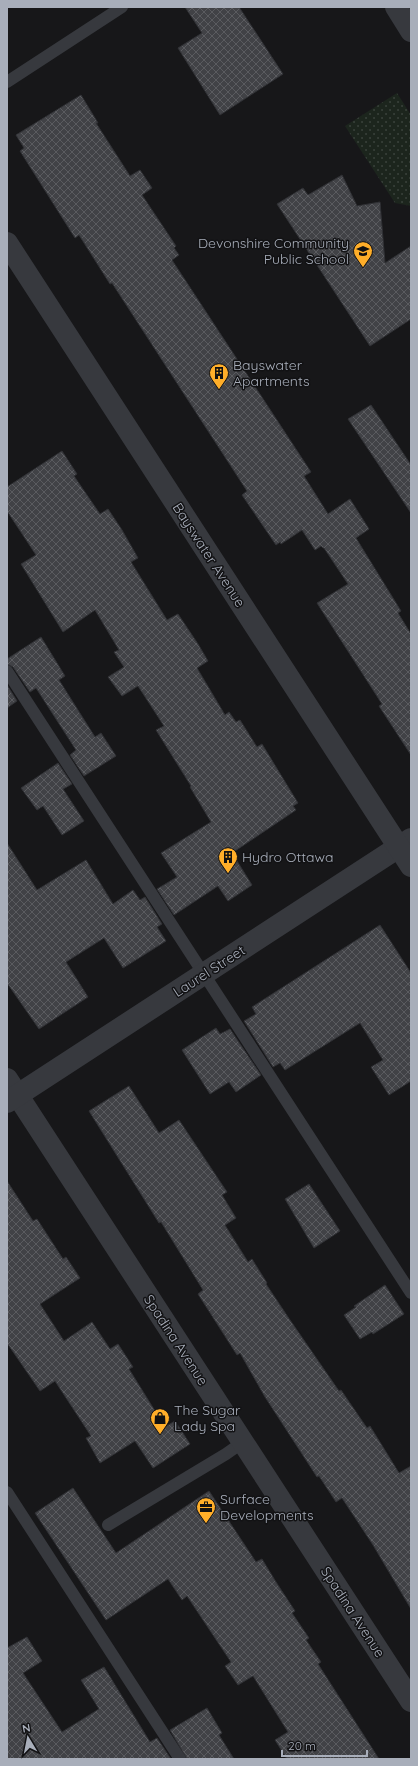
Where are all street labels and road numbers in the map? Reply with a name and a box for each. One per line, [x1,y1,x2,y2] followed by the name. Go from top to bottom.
[169,499,249,611] street label: Bayswater Avenue
[170,941,249,1001] street label: Laurel Street
[140,1291,212,1389] street label: Spadina Avenue
[317,1563,389,1661] street label: Spadina Avenue

